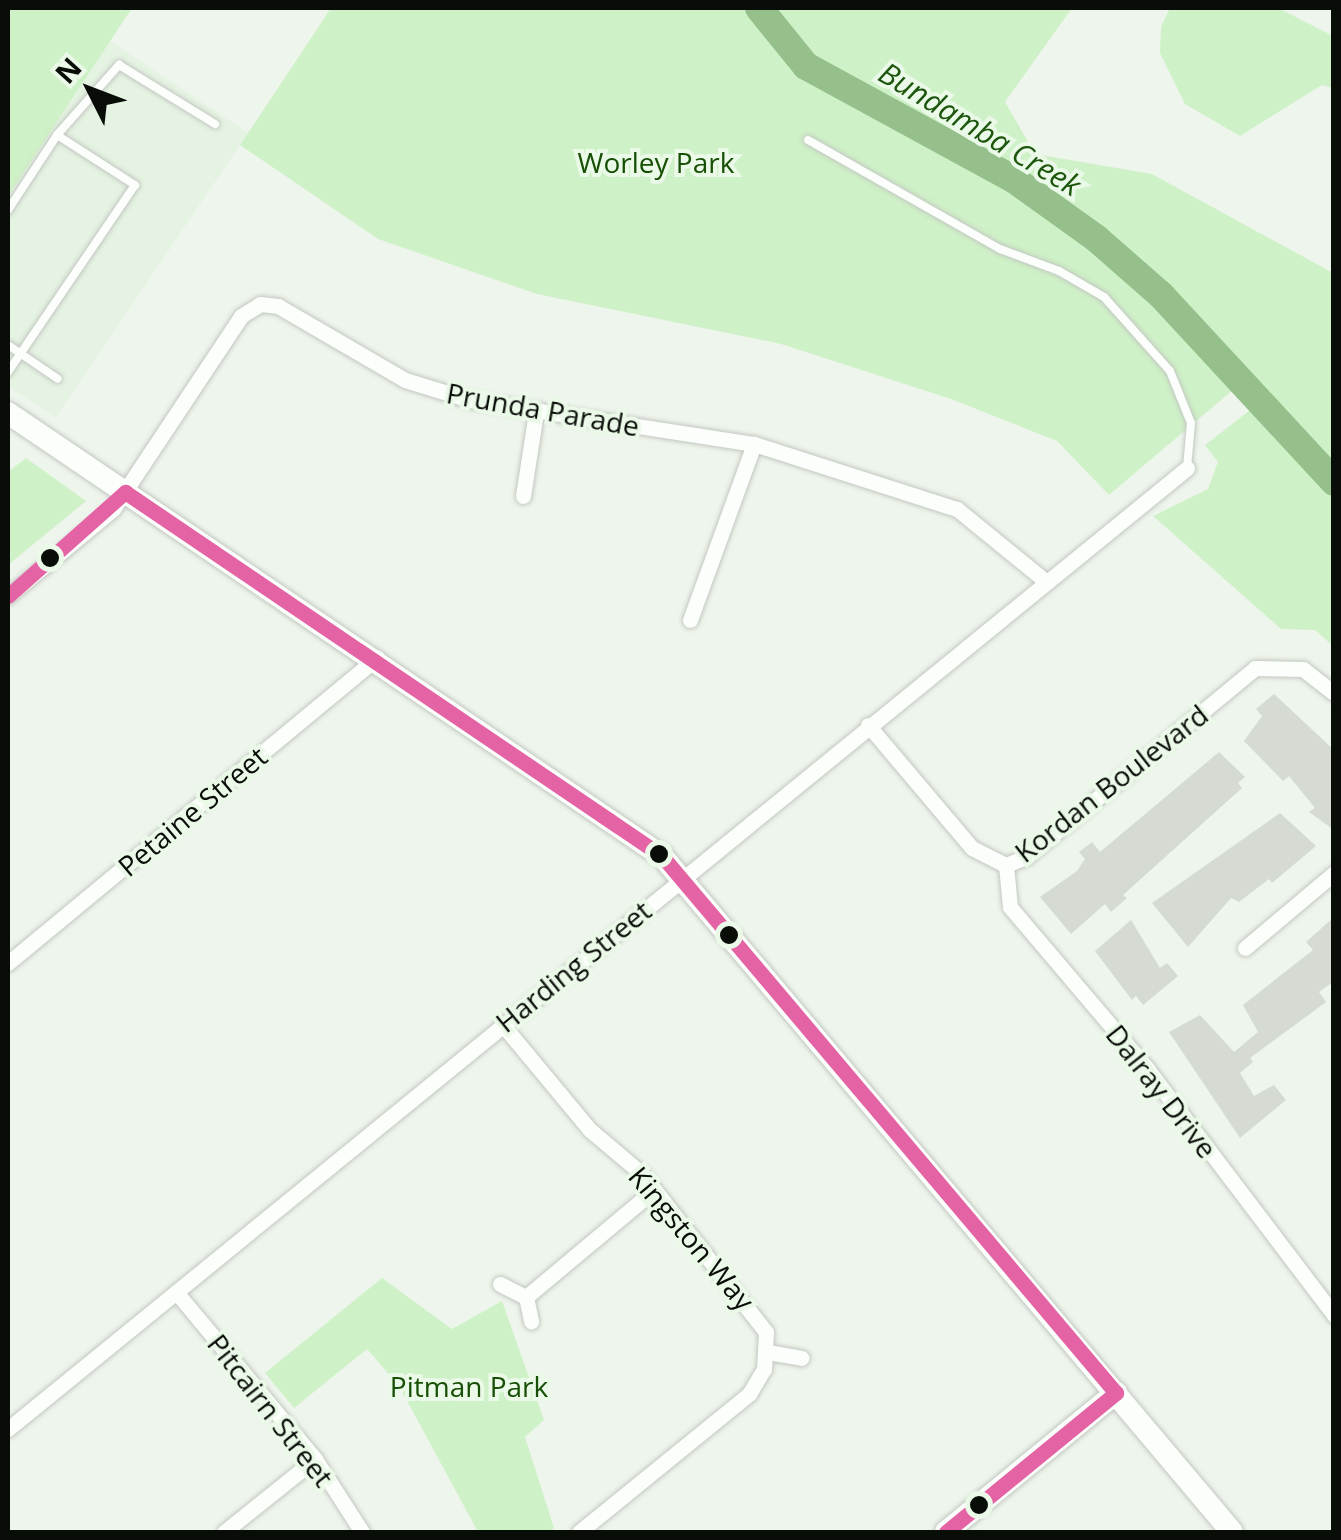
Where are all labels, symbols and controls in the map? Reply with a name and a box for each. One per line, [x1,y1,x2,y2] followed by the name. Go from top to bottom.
[40,40,140,140] north arrow
[46,49,89,91] text: N
[873,55,1087,203] water label: Bundamba Creek
[578,145,734,179] park label: Worley Park
[444,376,642,442] street label: Prunda Parade
[40,548,60,568] unlabelled marker
[1008,697,1214,869] street label: Kordan Boulevard
[111,739,273,883] street label: Petaine Street
[649,844,669,864] unlabelled marker
[489,893,657,1039] street label: Harding Street
[719,925,739,945] unlabelled marker
[1100,1018,1224,1164] street label: Dalray Drive
[622,1160,762,1316] street label: Kingston Way
[201,1327,341,1493] street label: Pitcairn Street
[390,1369,548,1403] park label: Pitman Park
[969,1495,989,1515] unlabelled marker

